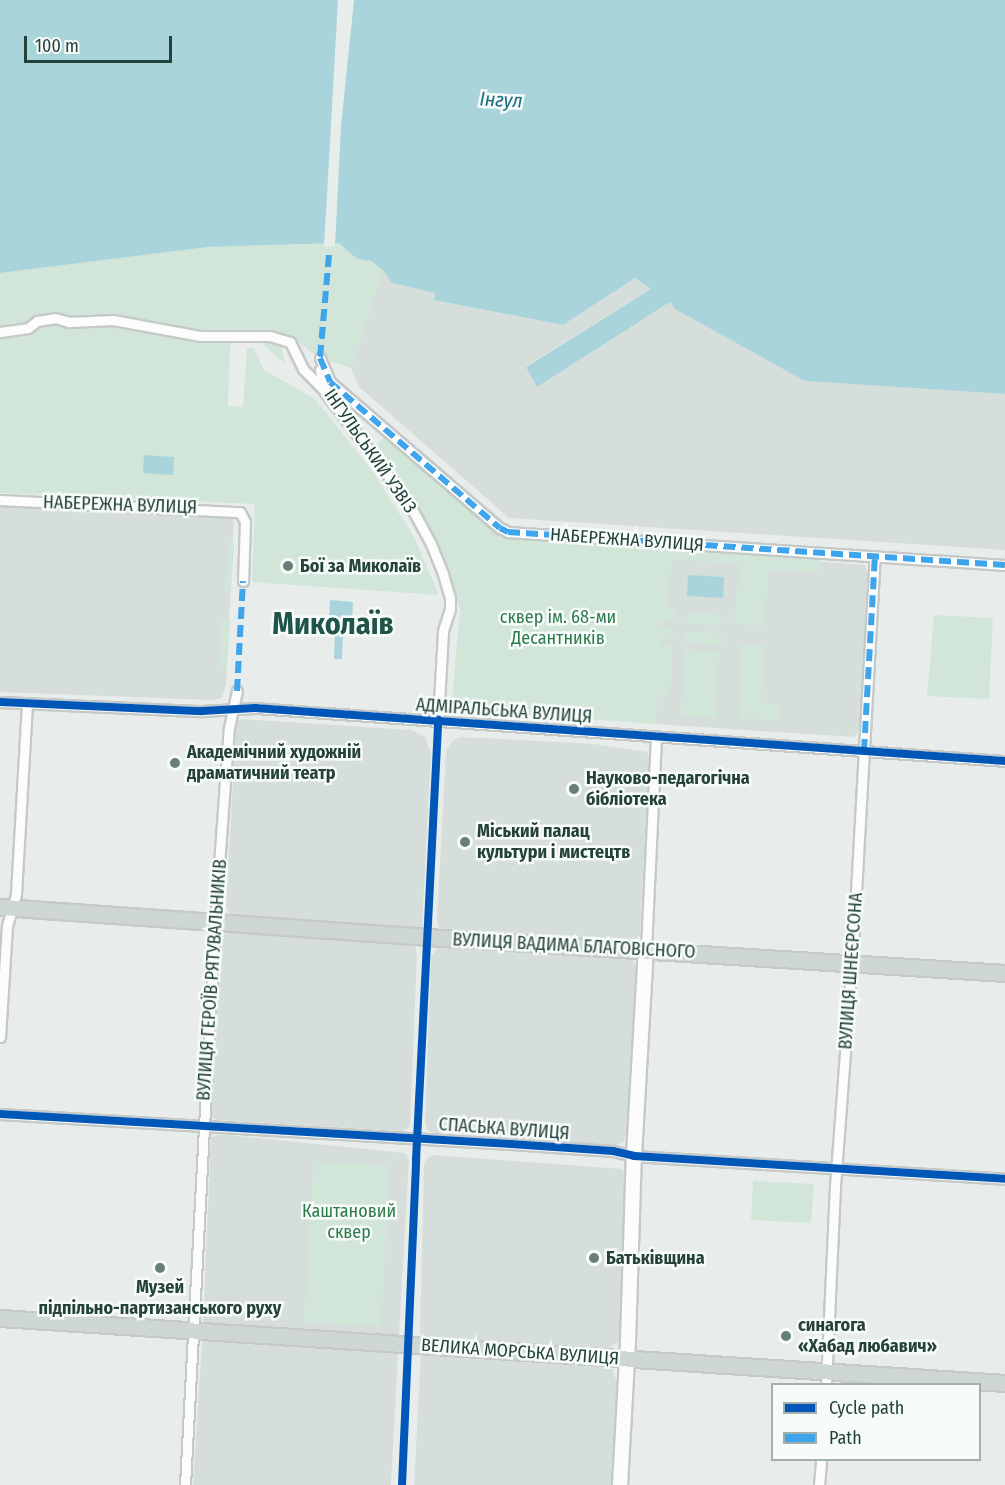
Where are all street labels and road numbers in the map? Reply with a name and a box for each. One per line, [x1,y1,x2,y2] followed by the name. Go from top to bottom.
[319,385,421,517] street label: ІНГУЛЬСЬКИЙ УЗВІЗ
[43,492,197,518] street label: НАБЕРЕЖНА ВУЛИЦЯ
[549,524,705,556] street label: НАБЕРЕЖНА ВУЛИЦЯ
[415,694,593,728] street label: АДМІРАЛЬСЬКА ВУЛИЦЯ
[193,859,231,1101] street label: ВУЛИЦЯ ГЕРОЇВ РЯТУВАЛЬНИКІВ
[835,892,867,1050] street label: ВУЛИЦЯ ШНЕЄРСОНА
[452,929,696,963] street label: ВУЛИЦЯ ВАДИМА БЛАГОВІСНОГО
[438,1114,570,1144] street label: СПАСЬКА ВУЛИЦЯ
[420,1334,620,1370] street label: ВЕЛИКА МОРСЬКА ВУЛИЦЯ

